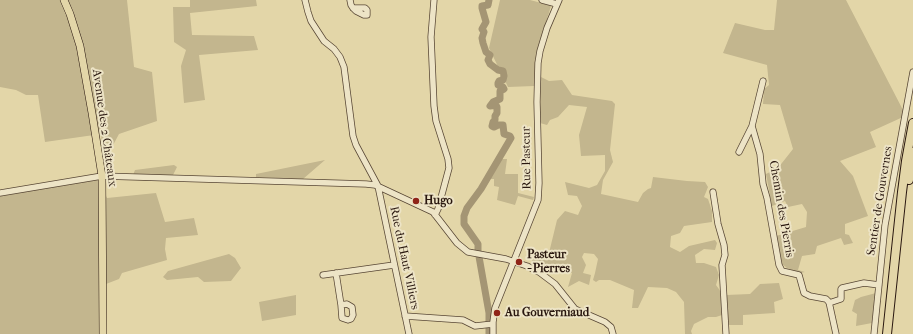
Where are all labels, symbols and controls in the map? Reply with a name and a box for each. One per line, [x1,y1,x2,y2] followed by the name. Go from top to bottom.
[89,68,119,188] street label: Avenue des 2 Châteaux
[519,126,535,190] street label: Rue Pasteur
[864,145,896,257] street label: Sentier de Gouvernes
[765,159,797,259] street label: Chemin des Pierris
[424,194,453,208] place label: Hugo
[411,196,421,206] marker: Hugo
[386,205,422,311] street label: Rue du Haut Villiers
[527,248,570,276] place label: Pasteur - Pierres
[514,257,524,267] marker: Pasteur - Pierres
[505,306,589,320] place label: Au Gouverniaud
[492,308,502,318] marker: Au Gouverniaud

